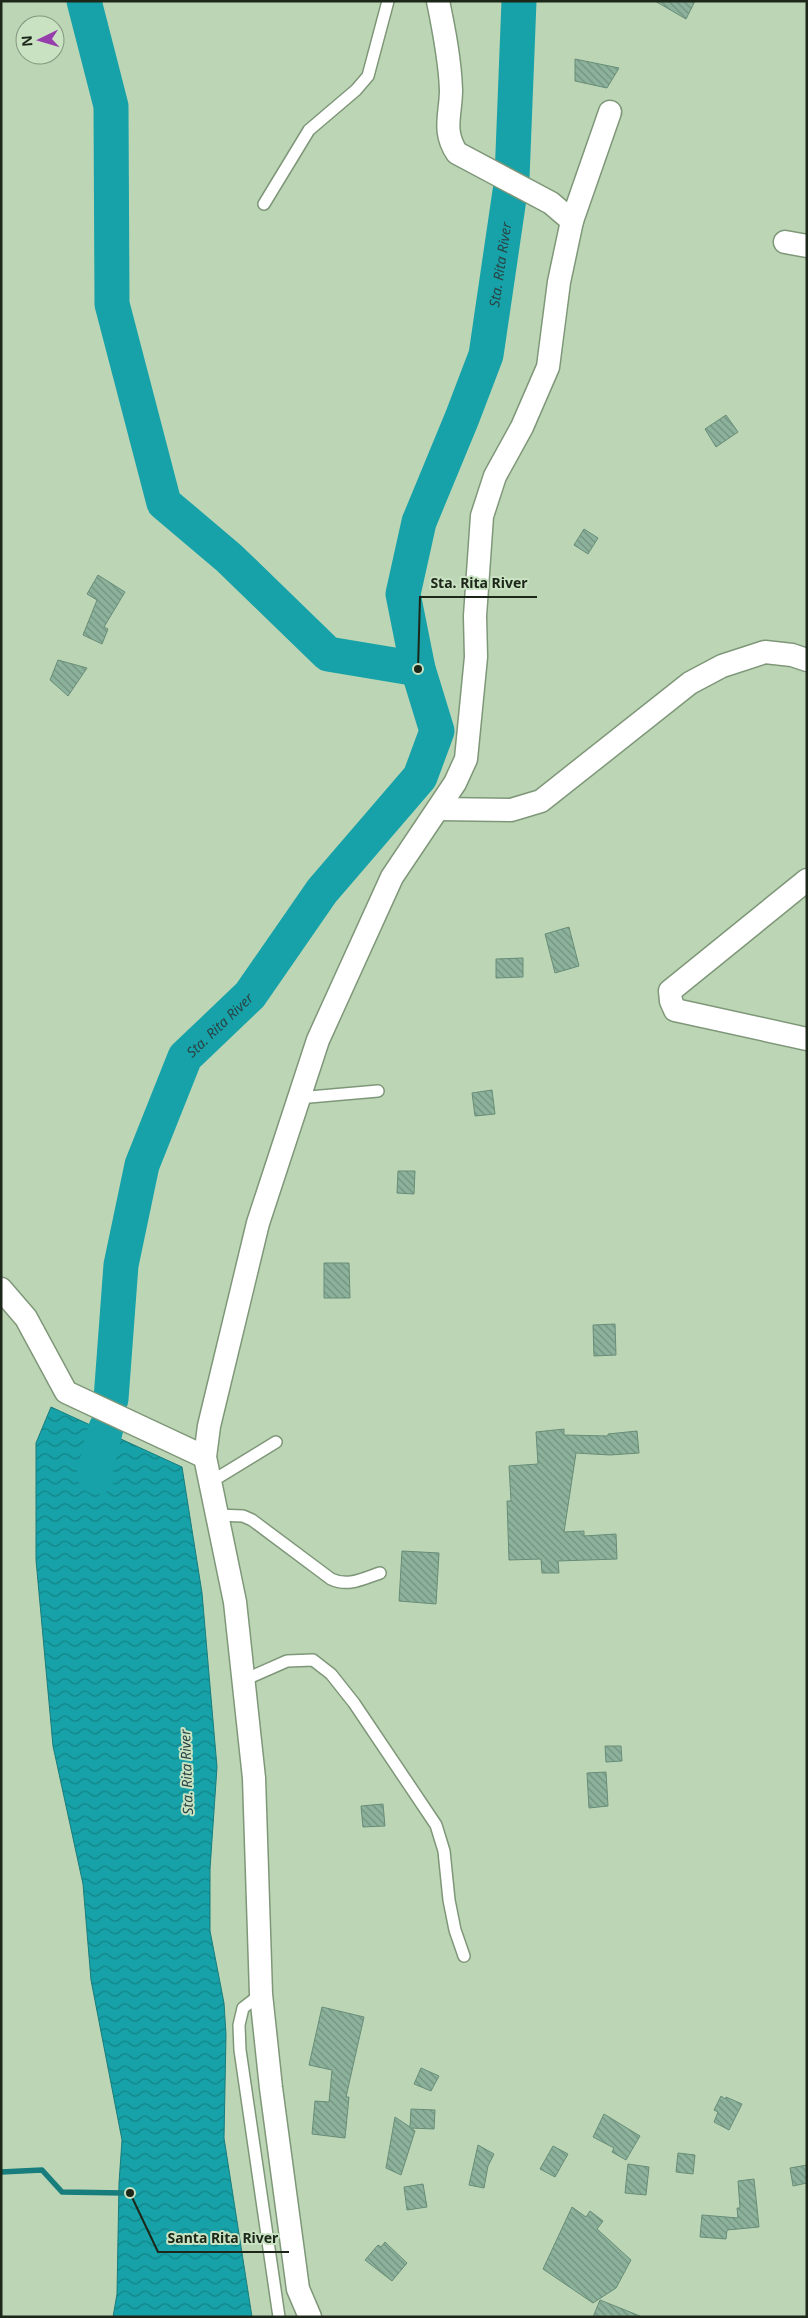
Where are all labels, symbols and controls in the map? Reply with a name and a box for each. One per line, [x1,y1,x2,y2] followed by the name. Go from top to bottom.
[15,15,65,65] north arrow
[17,35,37,48] text: N
[484,220,515,308] water label: Sta. Rita River
[420,568,537,597] callout: Sta. Rita River
[430,573,528,592] text: Sta. Rita River
[182,988,257,1061] water label: Sta. Rita River
[175,1729,197,1815] water label: Sta. Rita River
[158,2223,289,2252] callout: Santa Rita River
[168,2228,279,2247] text: Santa Rita River

